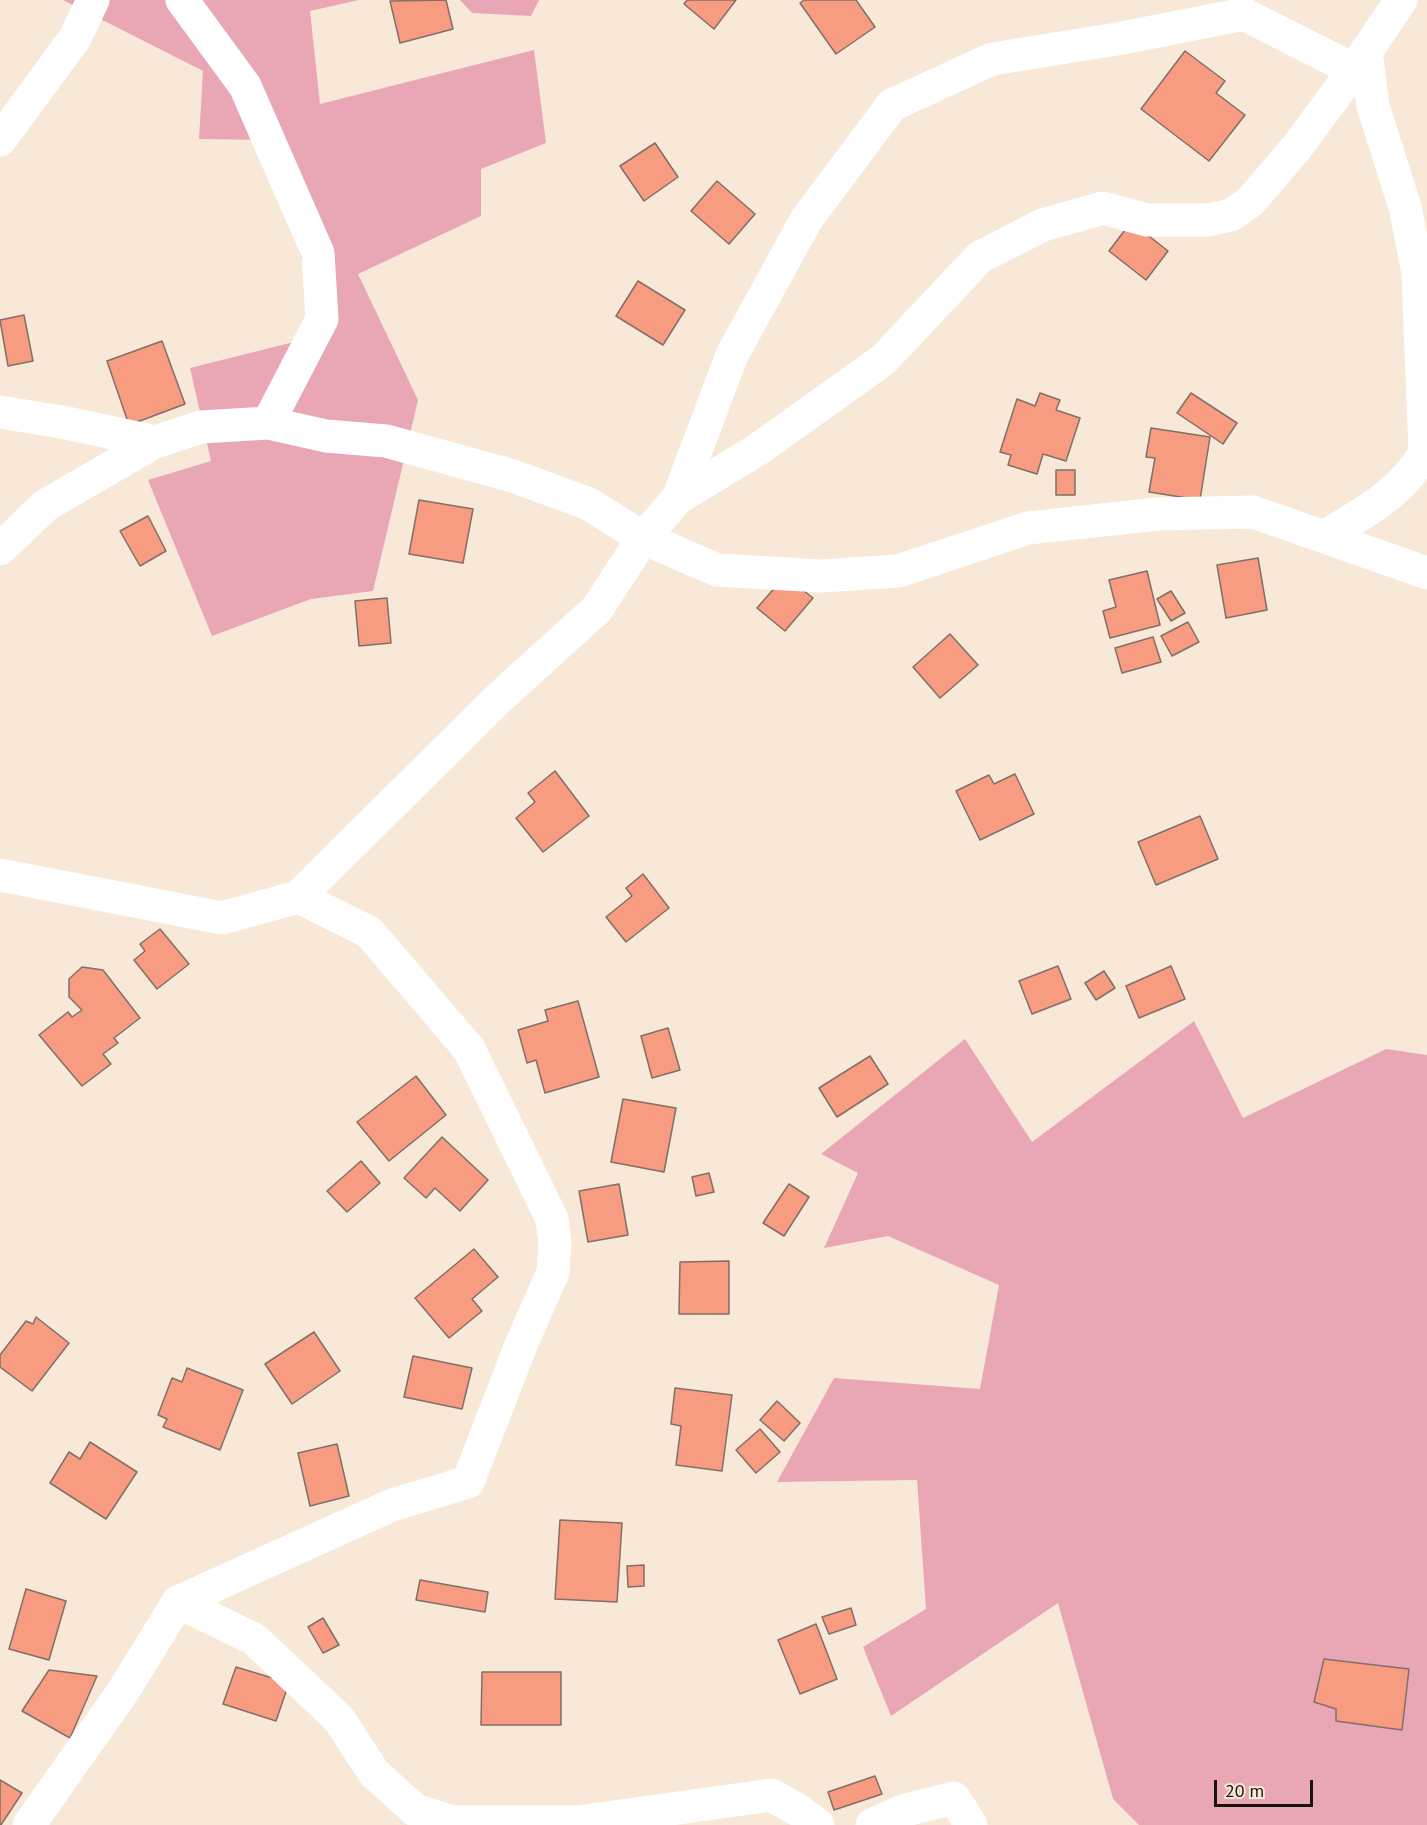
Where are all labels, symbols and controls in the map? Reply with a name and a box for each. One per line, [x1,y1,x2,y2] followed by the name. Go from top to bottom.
[1217,1768,1316,1806] scale bar
[1225,1779,1264,1802] text: 20 m

